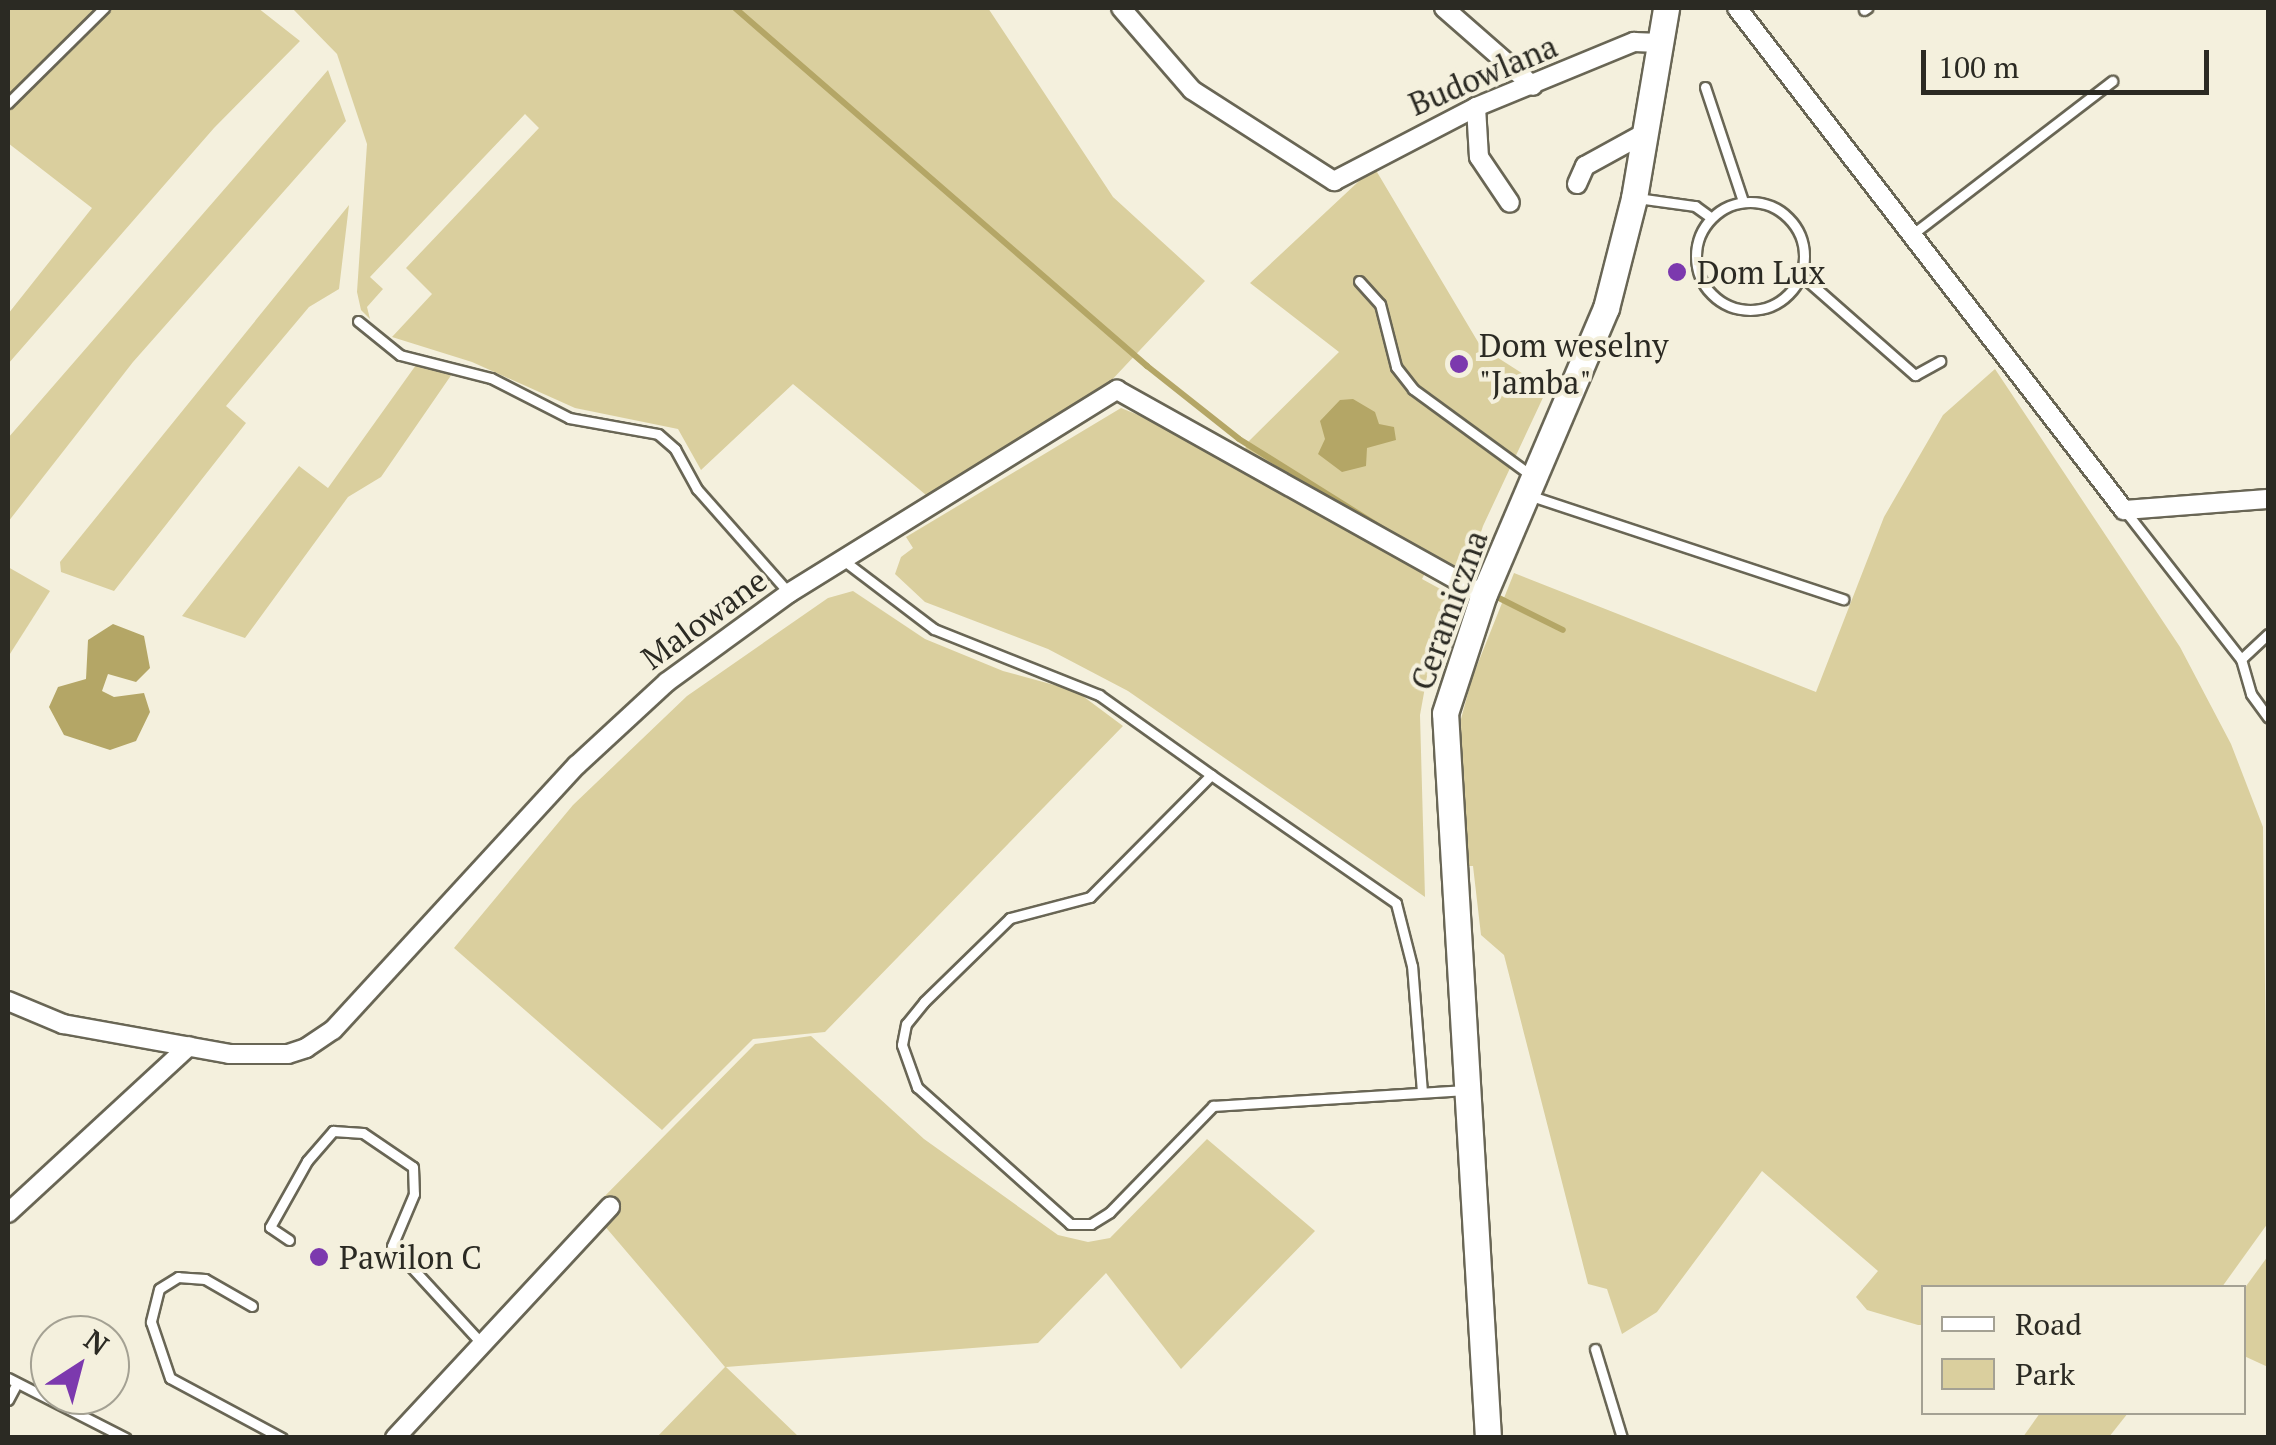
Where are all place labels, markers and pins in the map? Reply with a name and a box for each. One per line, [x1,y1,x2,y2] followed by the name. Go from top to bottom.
[1697,253,1825,291] place label: Dom Lux
[1666,261,1688,283] marker: Dom Lux
[1479,327,1669,402] place label: Dom weselny "Jamba"
[1448,353,1470,375] marker: Dom weselny "Jamba"
[339,1238,482,1276] place label: Pawilon C
[308,1246,330,1268] marker: Pawilon C

